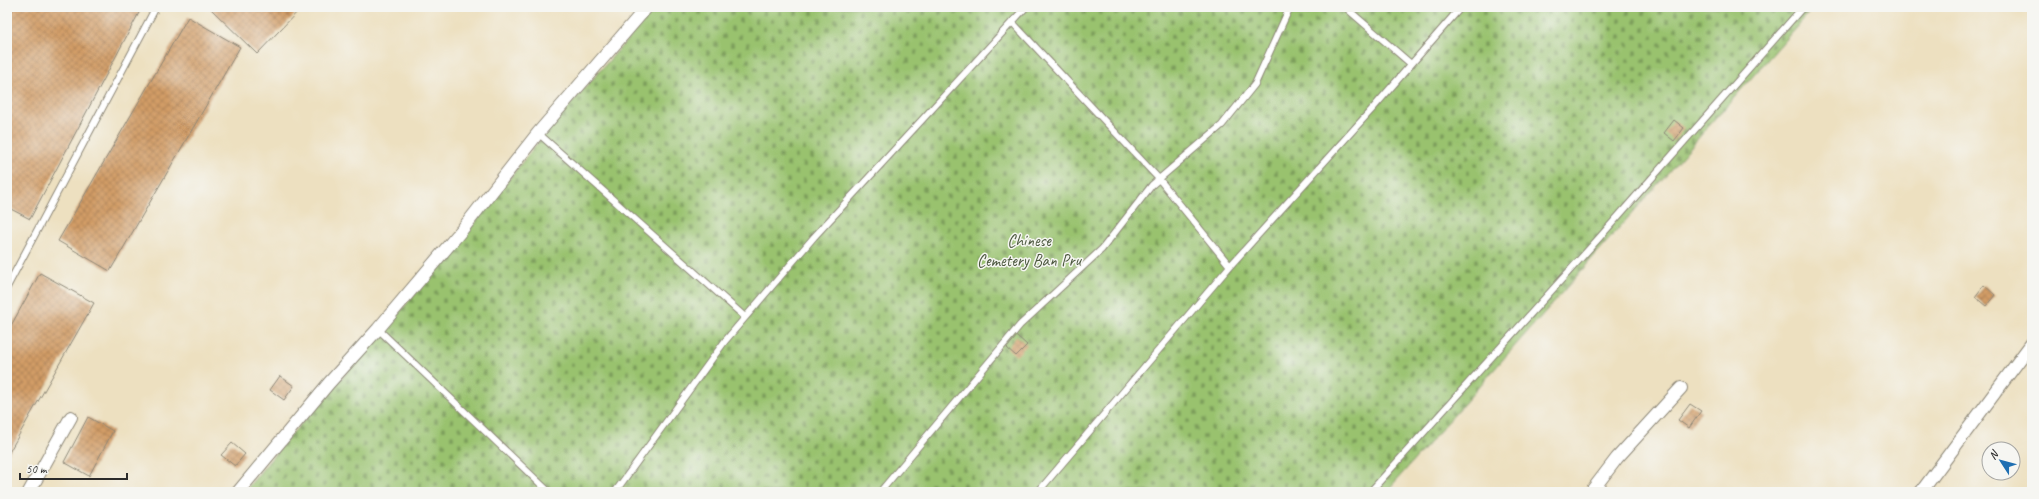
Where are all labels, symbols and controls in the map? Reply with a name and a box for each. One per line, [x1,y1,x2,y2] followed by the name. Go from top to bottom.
[977,230,1083,271] park label: Chinese Cemetery Ban Pru
[1981,441,2021,481] north arrow
[1985,446,2002,462] text: N
[20,455,127,481] scale bar
[26,461,48,477] text: 50 m

